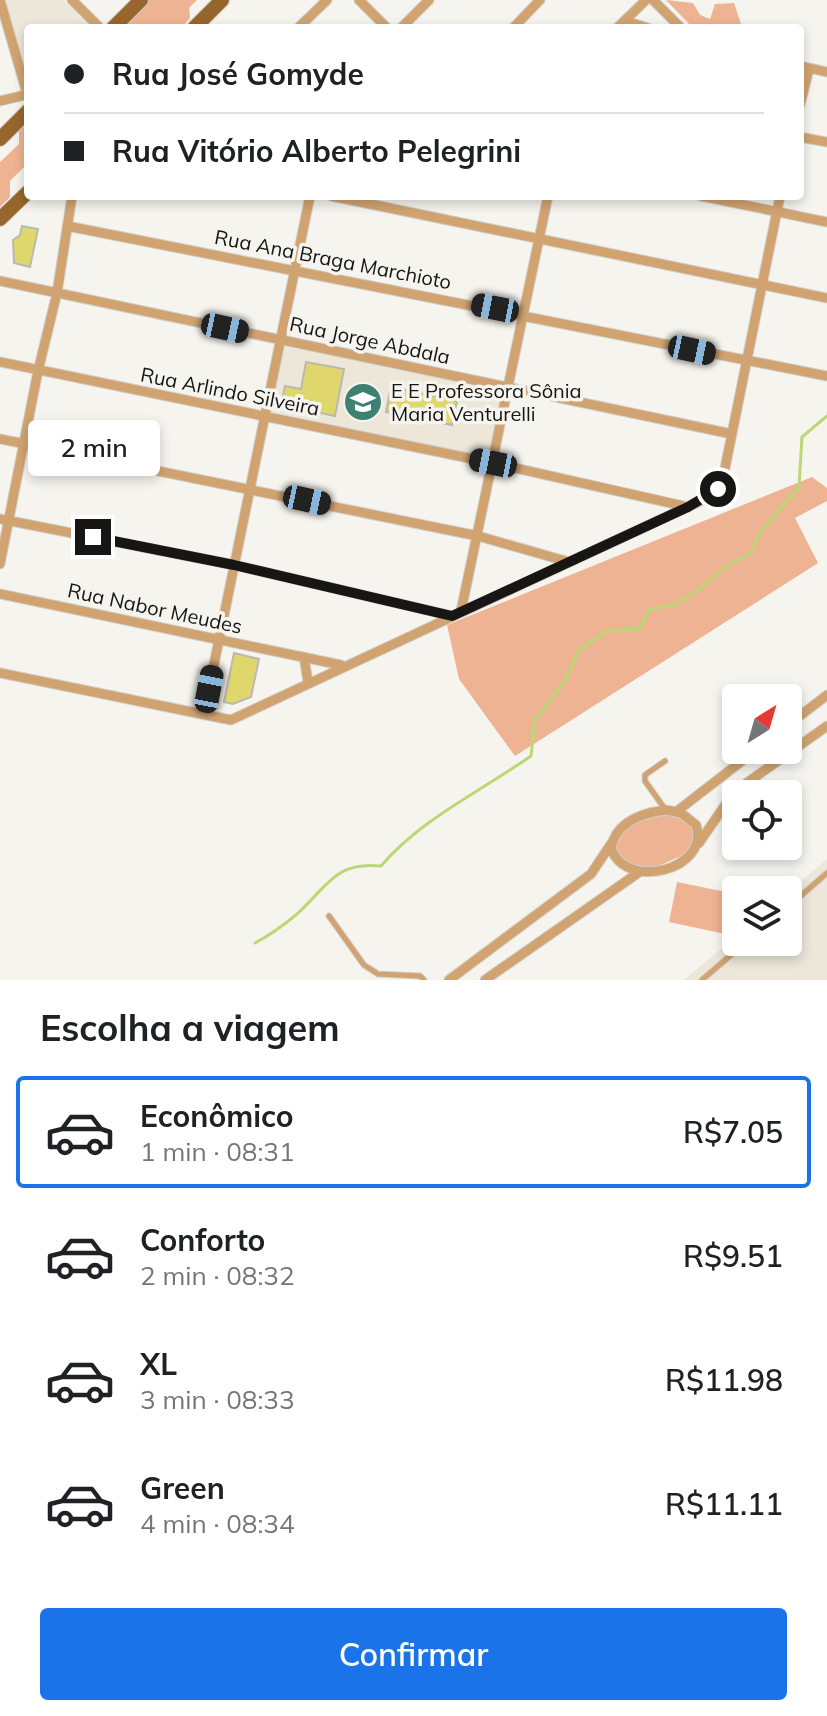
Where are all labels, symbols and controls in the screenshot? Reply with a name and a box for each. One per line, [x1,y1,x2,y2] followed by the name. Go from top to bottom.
[112,55,364,93] text: Rua José Gomyde
[112,132,521,170] text: Rua Vitório Alberto Pelegrini
[213,224,453,294] street label: Rua Ana Braga Marchioto
[469,292,521,324] car
[199,311,251,345] car
[288,311,452,369] street label: Rua Jorge Abdala
[666,333,718,367] car
[138,361,322,421] street label: Rua Arlindo Silveira
[391,378,582,426] place label: E E Professora Sônia Maria Venturelli
[342,381,384,423] school or university icon: E E Professora Sônia Maria Venturelli
[27,421,159,477] callout: 2 min
[60,431,128,464] text: 2 min
[467,447,519,479] car
[700,471,736,507] route start
[281,483,333,517] car
[75,519,111,555] route end
[65,577,245,639] street label: Rua Nabor Meudes
[193,663,225,715] car
[722,684,802,764] north arrow
[722,684,802,956] map controls
[722,780,802,860] button: locate
[722,876,802,956] button: layers
[40,1005,340,1050] text: Escolha a viagem
[44,1096,116,1168] icon: car
[140,1097,294,1135] text: Econômico
[683,1113,783,1151] text: R$7.05
[140,1135,295,1168] text: 1 min · 08:31
[44,1220,116,1292] icon: car
[140,1221,265,1259] text: Conforto
[683,1237,783,1275] text: R$9.51
[140,1259,295,1292] text: 2 min · 08:32
[44,1344,116,1416] icon: car
[140,1345,177,1383] text: XL
[665,1361,783,1399] text: R$11.98
[140,1383,295,1416] text: 3 min · 08:33
[44,1468,116,1540] icon: car
[140,1469,225,1507] text: Green
[665,1485,783,1523] text: R$11.11
[140,1507,295,1540] text: 4 min · 08:34
[40,1608,787,1700] button: Confirmar

